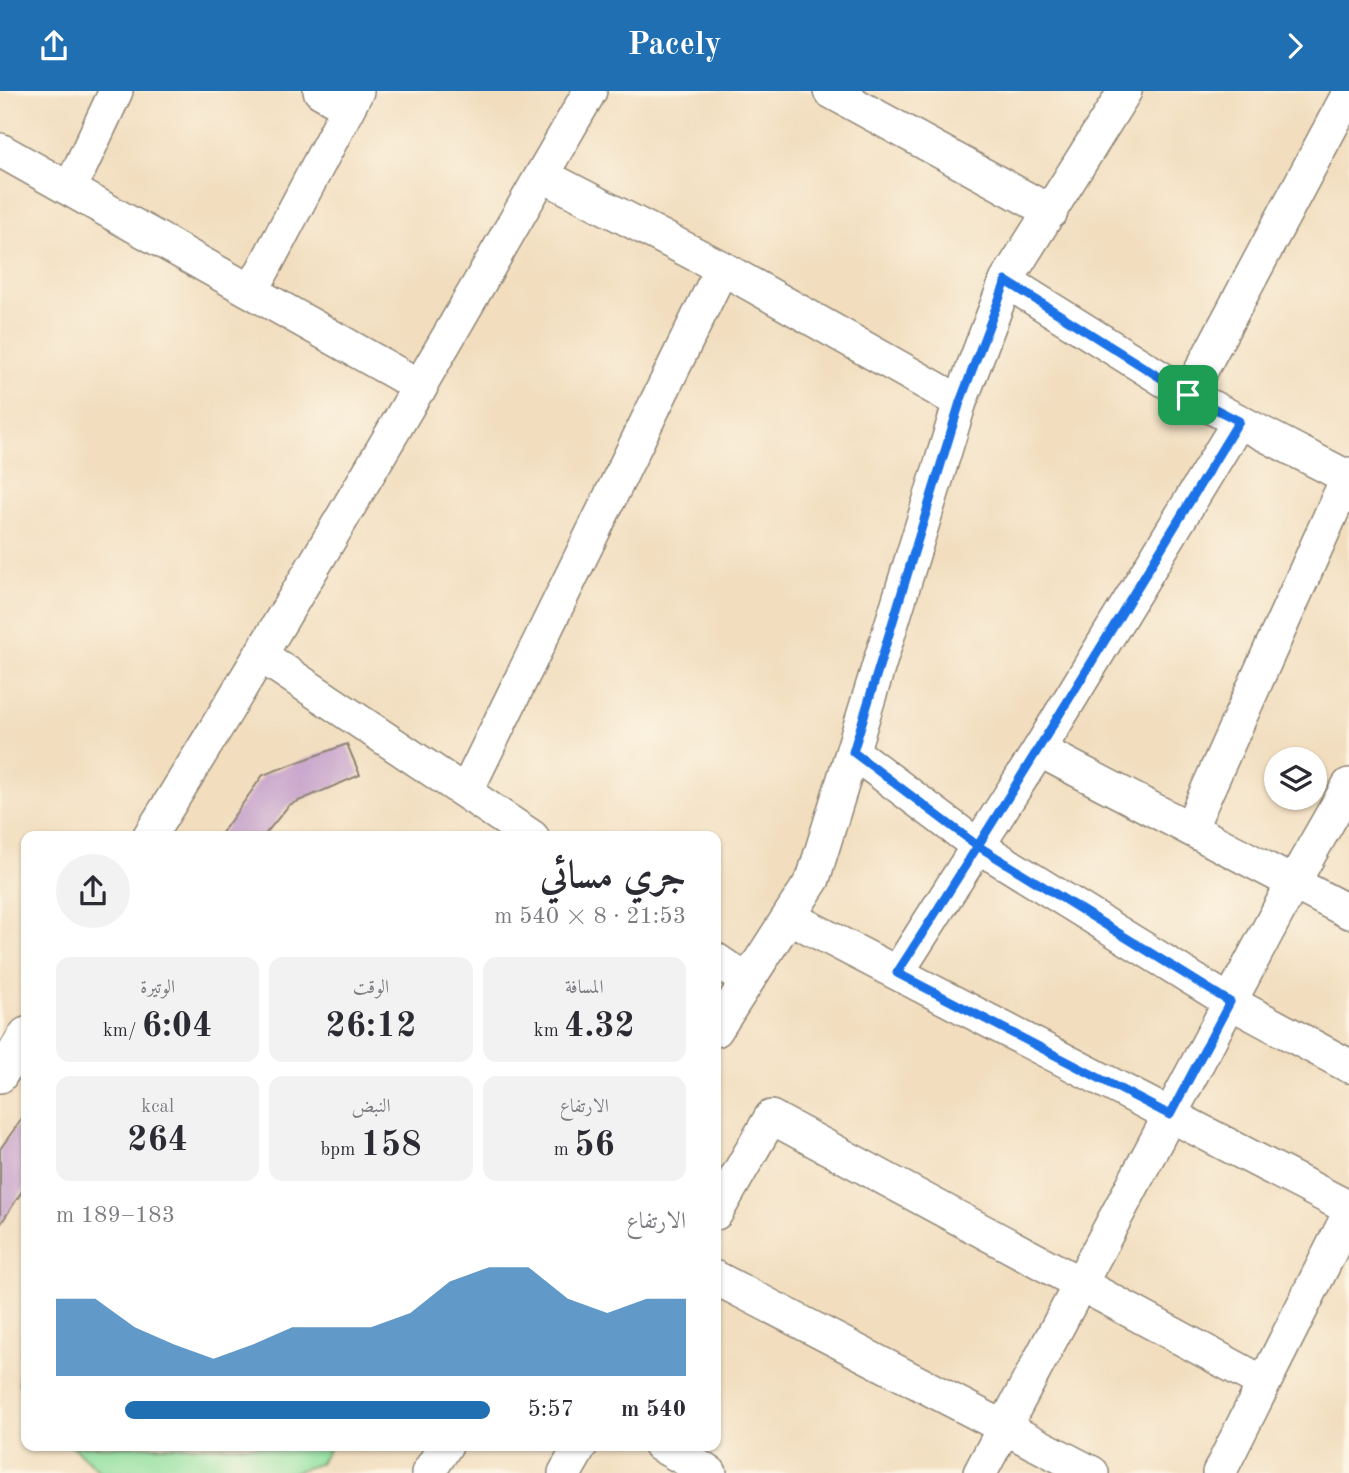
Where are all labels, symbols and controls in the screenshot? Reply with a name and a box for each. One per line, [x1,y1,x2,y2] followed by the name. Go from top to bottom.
[35,27,73,65] icon: share
[1276,27,1314,65] icon: forward
[627,30,722,62] text: Pacely
[1158,365,1218,425] pin
[1169,376,1207,414] icon: arrive
[1264,747,1327,810] map controls
[1264,747,1327,810] button: layers
[56,854,130,928] button: share
[540,858,686,896] text: جري مسائي
[494,905,686,928] text: 21:53 · 8 × 540 m
[140,979,175,998] text: الوتيرة
[353,979,389,998] text: الوقت
[565,979,604,998] text: المسافة
[142,1009,212,1044] text: 6:04
[326,1009,417,1044] text: 26:12
[564,1009,635,1044] text: 4.32
[103,1022,142,1041] text: /km
[534,1022,564,1041] text: km
[141,1098,174,1117] text: kcal
[351,1098,391,1117] text: النبض
[560,1098,609,1117] text: الارتفاع
[127,1123,188,1158] text: 264
[361,1128,421,1163] text: 158
[574,1128,615,1163] text: 56
[321,1141,361,1160] text: bpm
[554,1141,574,1160] text: m
[56,1204,175,1227] text: 183–189 m
[626,1210,686,1233] text: الارتفاع
[528,1398,574,1421] text: 5:57
[621,1398,686,1421] text: 540 m

